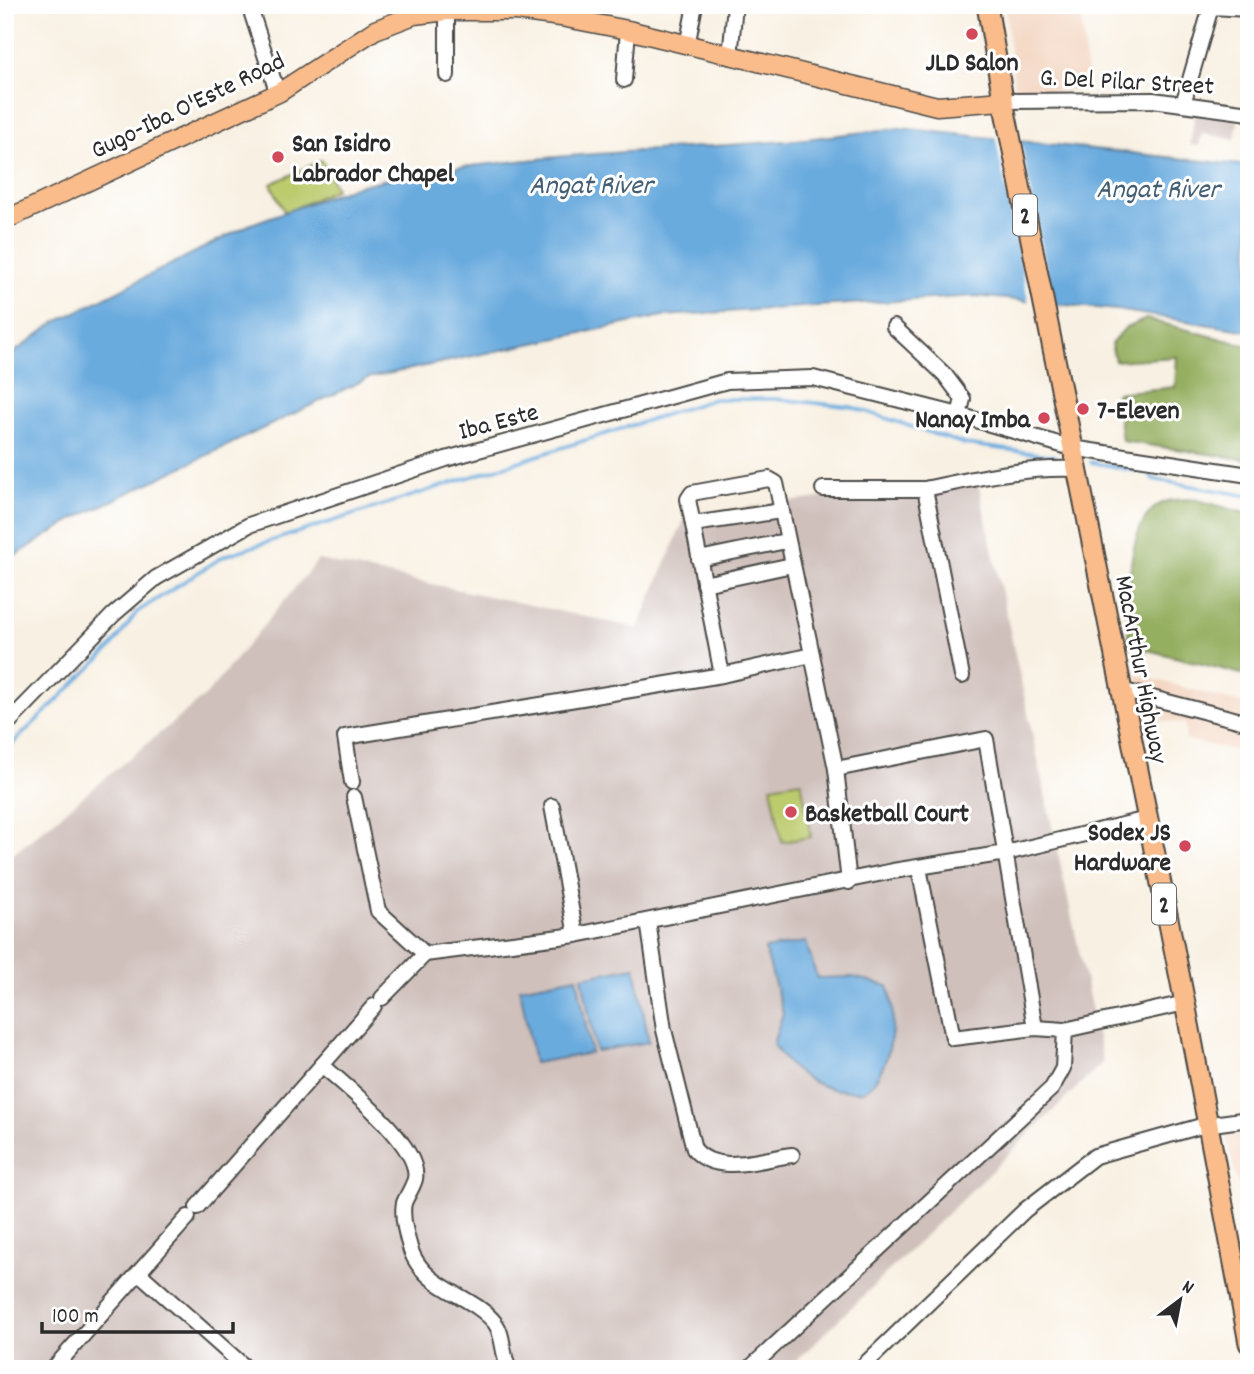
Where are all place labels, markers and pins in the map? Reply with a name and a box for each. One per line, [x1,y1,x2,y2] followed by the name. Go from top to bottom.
[964,26,980,42] marker: JLD Salon
[926,46,1018,83] place label: JLD Salon
[292,127,455,194] place label: San Isidro Labrador Chapel
[270,149,286,165] marker: San Isidro Labrador Chapel
[1097,394,1180,431] place label: 7-Eleven
[1075,401,1091,417] marker: 7-Eleven
[915,403,1031,440] place label: Nanay Imba
[1036,410,1052,426] marker: Nanay Imba
[805,797,969,834] place label: Basketball Court
[783,804,799,820] marker: Basketball Court
[1074,816,1171,883] place label: Sodex JS Hardware
[1177,838,1193,854] marker: Sodex JS Hardware

